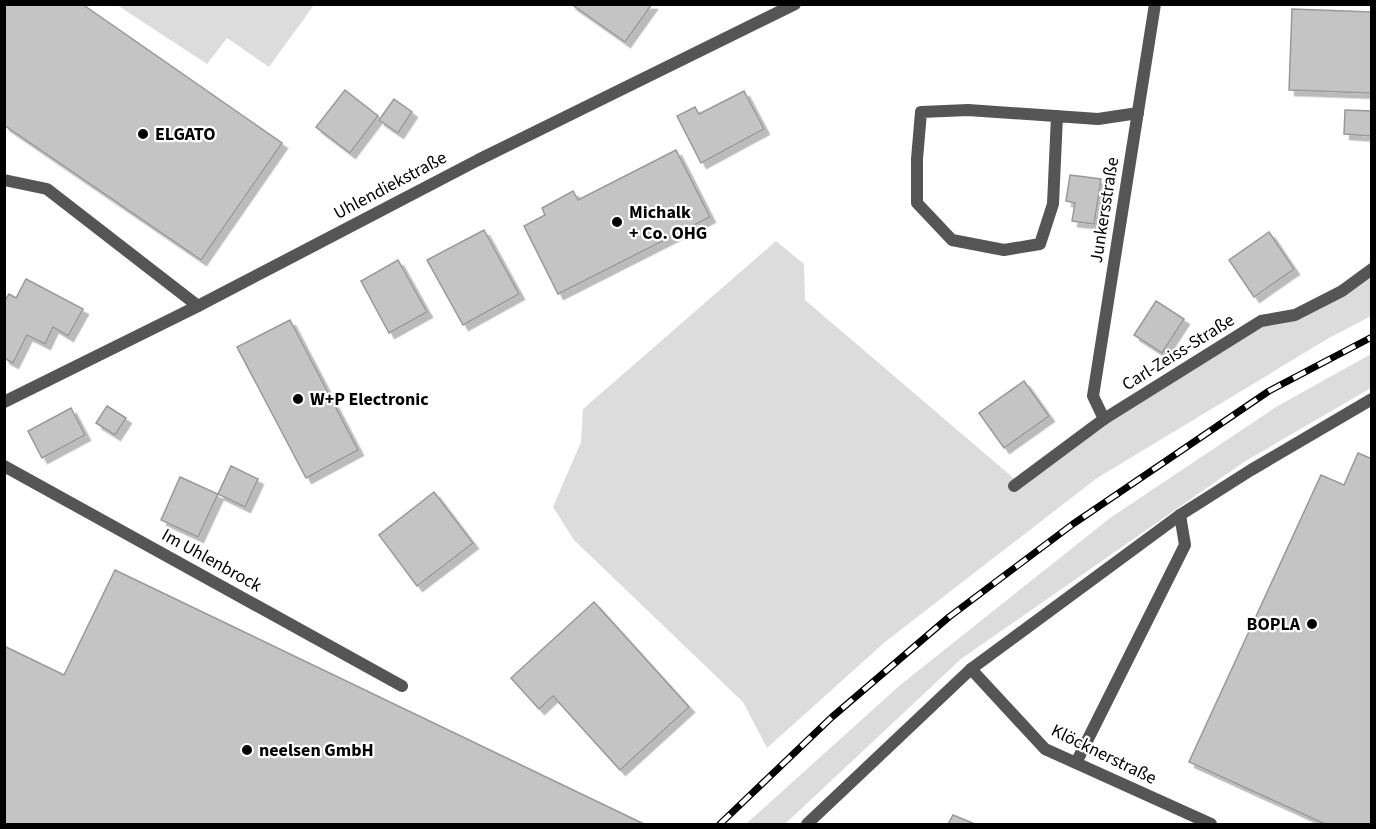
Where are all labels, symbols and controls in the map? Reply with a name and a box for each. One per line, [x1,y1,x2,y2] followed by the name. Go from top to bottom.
[155,122,216,147] place label: ELGATO
[136,127,150,141] marker: ELGATO
[329,145,451,226] street label: Uhlendiekstraße
[1084,155,1125,265] street label: Junkersstraße
[629,200,707,246] place label: Michalk + Co. OHG
[610,215,624,229] marker: Michalk + Co. OHG
[1117,308,1239,397] street label: Carl-Zeiss-Straße
[310,387,429,412] place label: W+P Electronic
[291,392,305,406] marker: W+P Electronic
[157,523,266,598] street label: Im Uhlenbrock
[1247,612,1301,637] place label: BOPLA
[1305,617,1319,631] marker: BOPLA
[1047,718,1161,791] street label: Klöcknerstraße
[259,738,374,763] place label: neelsen GmbH
[240,743,254,757] marker: neelsen GmbH

